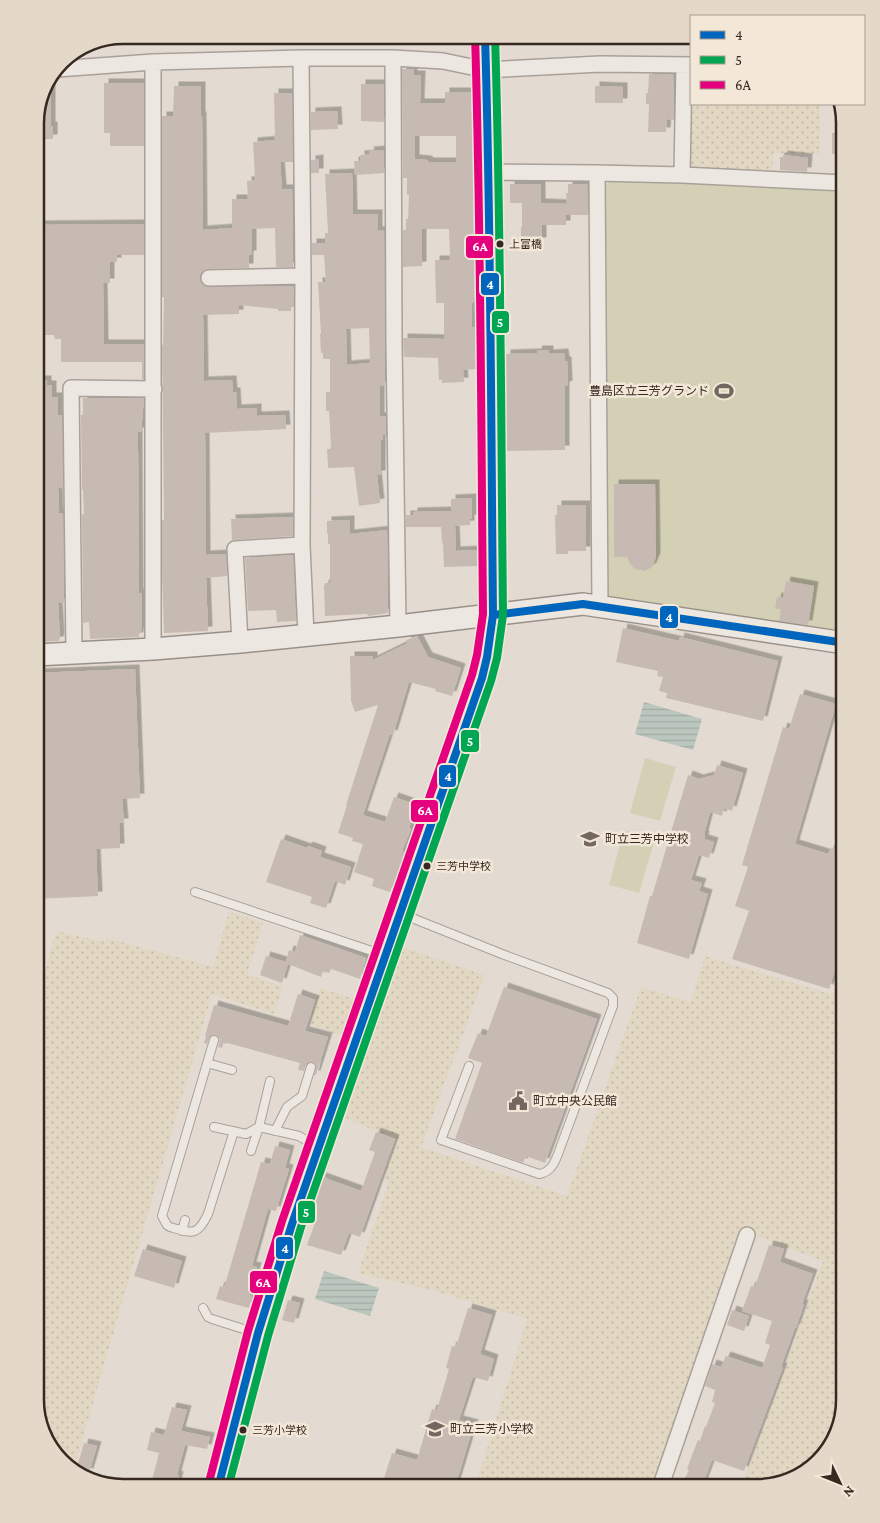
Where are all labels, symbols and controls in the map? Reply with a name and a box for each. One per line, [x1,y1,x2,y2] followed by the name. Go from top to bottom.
[690,15,865,105] legend
[735,27,743,43] text: 4
[735,52,742,68] text: 5
[735,77,751,93] text: 6A
[465,235,494,259] line badge: 6A
[472,238,488,254] text: 6A
[509,238,542,250] place label: 上富橋
[495,239,505,249] marker: 上富橋
[480,272,500,296] line badge: 4
[486,276,494,292] text: 4
[491,310,510,334] line badge: 5
[497,314,504,330] text: 5
[713,380,735,402] sports icon: 豊島区立三芳グランド
[589,384,709,398] place label: 豊島区立三芳グランド
[659,605,679,629] line badge: 4
[665,609,673,625] text: 4
[460,729,480,753] line badge: 5
[467,733,474,749] text: 5
[438,764,457,788] line badge: 4
[444,768,452,784] text: 4
[410,799,439,823] line badge: 6A
[417,802,433,818] text: 6A
[579,828,601,850] school or university icon: 町立三芳中学校
[605,832,689,846] place label: 町立三芳中学校
[436,860,491,872] place label: 三芳中学校
[422,861,432,871] marker: 三芳中学校
[507,1090,529,1112] public building icon: 町立中央公民館
[533,1094,617,1108] place label: 町立中央公民館
[297,1200,316,1224] line badge: 5
[303,1204,310,1220] text: 5
[275,1236,294,1260] line badge: 4
[281,1240,289,1256] text: 4
[249,1270,278,1294] line badge: 6A
[255,1274,271,1290] text: 6A
[424,1418,446,1440] school or university icon: 町立三芳小学校
[450,1422,534,1436] place label: 町立三芳小学校
[252,1424,307,1436] place label: 三芳小学校
[238,1425,248,1435] marker: 三芳小学校
[815,1458,865,1508] north arrow
[840,1483,859,1501] text: N

